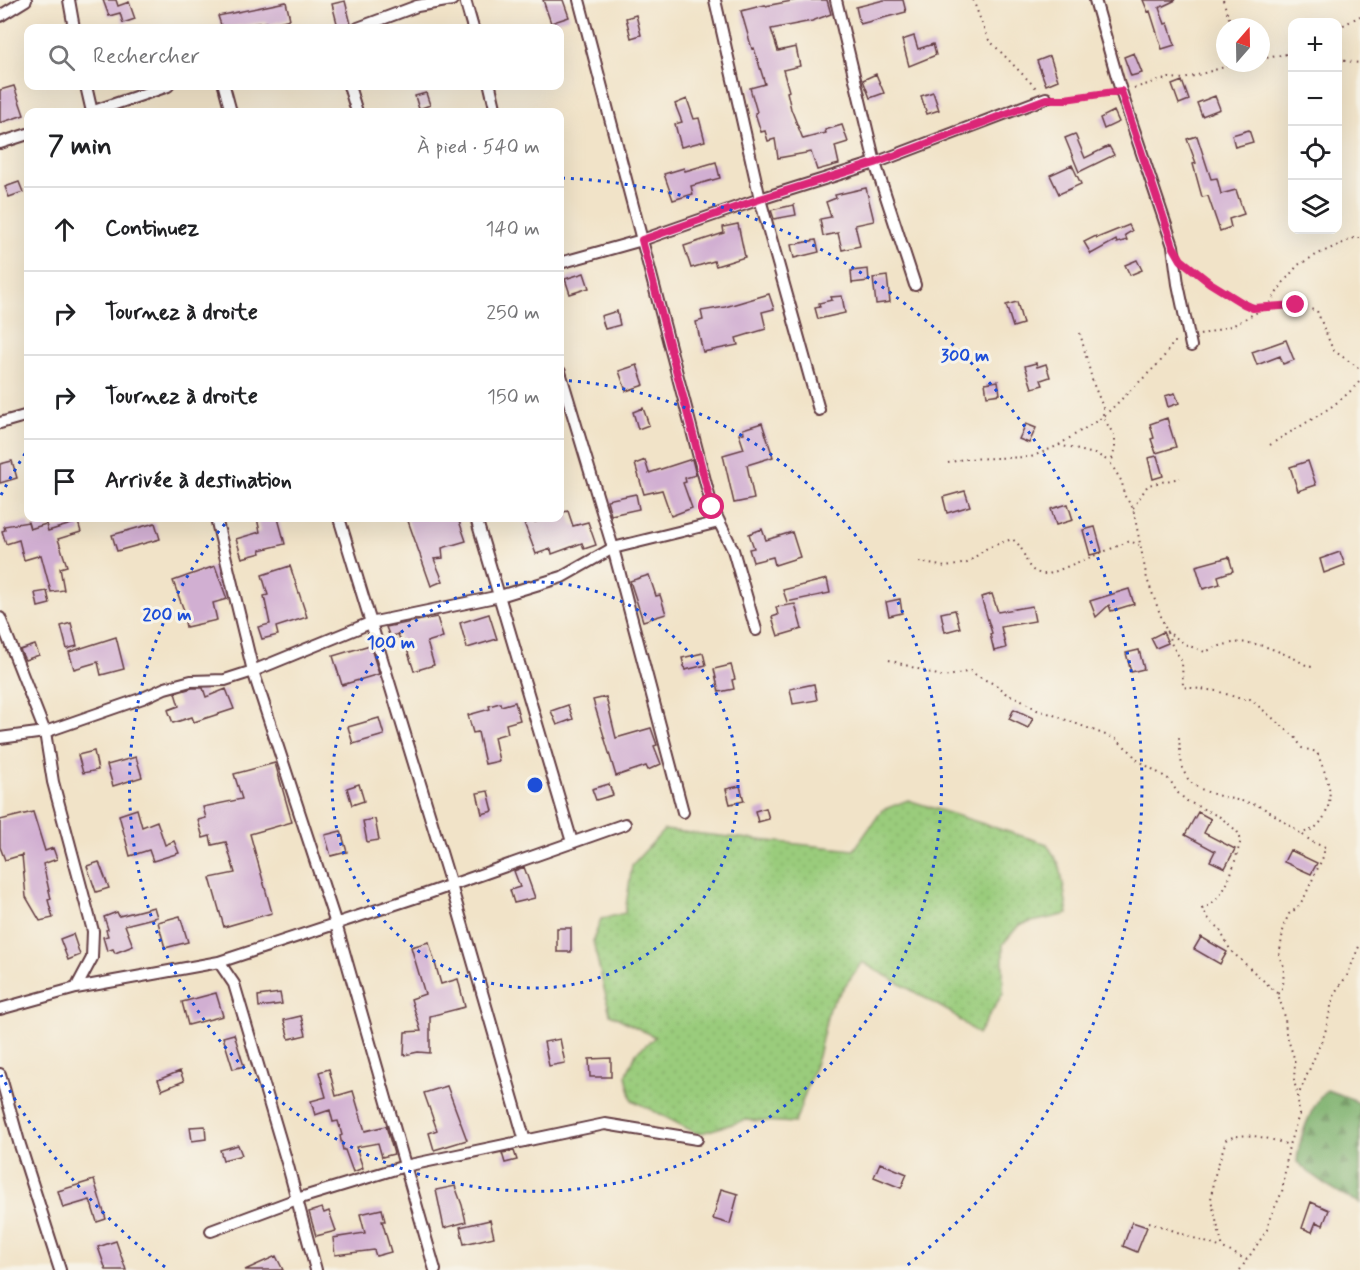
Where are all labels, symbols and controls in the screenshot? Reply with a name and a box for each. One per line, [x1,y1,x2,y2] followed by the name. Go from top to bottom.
[1216,18,1270,72] north arrow
[1288,18,1342,234] map controls
[1288,18,1342,72] button: +
[24,24,564,90] search box
[45,41,78,74] icon: search
[93,43,200,71] text: Rechercher
[1288,72,1342,126] button: −
[1288,126,1342,180] button: locate
[48,130,112,164] text: 7 min
[417,134,540,161] text: À pied · 540 m
[1288,180,1342,234] button: layers
[48,213,81,246] icon: ahead
[105,215,199,243] text: Continuez
[486,216,540,243] text: 140 m
[1282,291,1308,317] route end
[48,297,81,330] icon: right
[105,299,258,327] text: Tournez à droite
[486,300,540,327] text: 250 m
[941,344,989,368] text: 300 m
[48,381,81,414] icon: right
[105,383,258,411] text: Tournez à droite
[487,384,540,411] text: 150 m
[48,465,81,498] icon: arrive
[105,467,292,495] text: Arrivée à destination
[698,493,724,519] route start
[142,603,192,627] text: 200 m
[367,631,415,655] text: 100 m
[525,775,545,795] centre of rings

